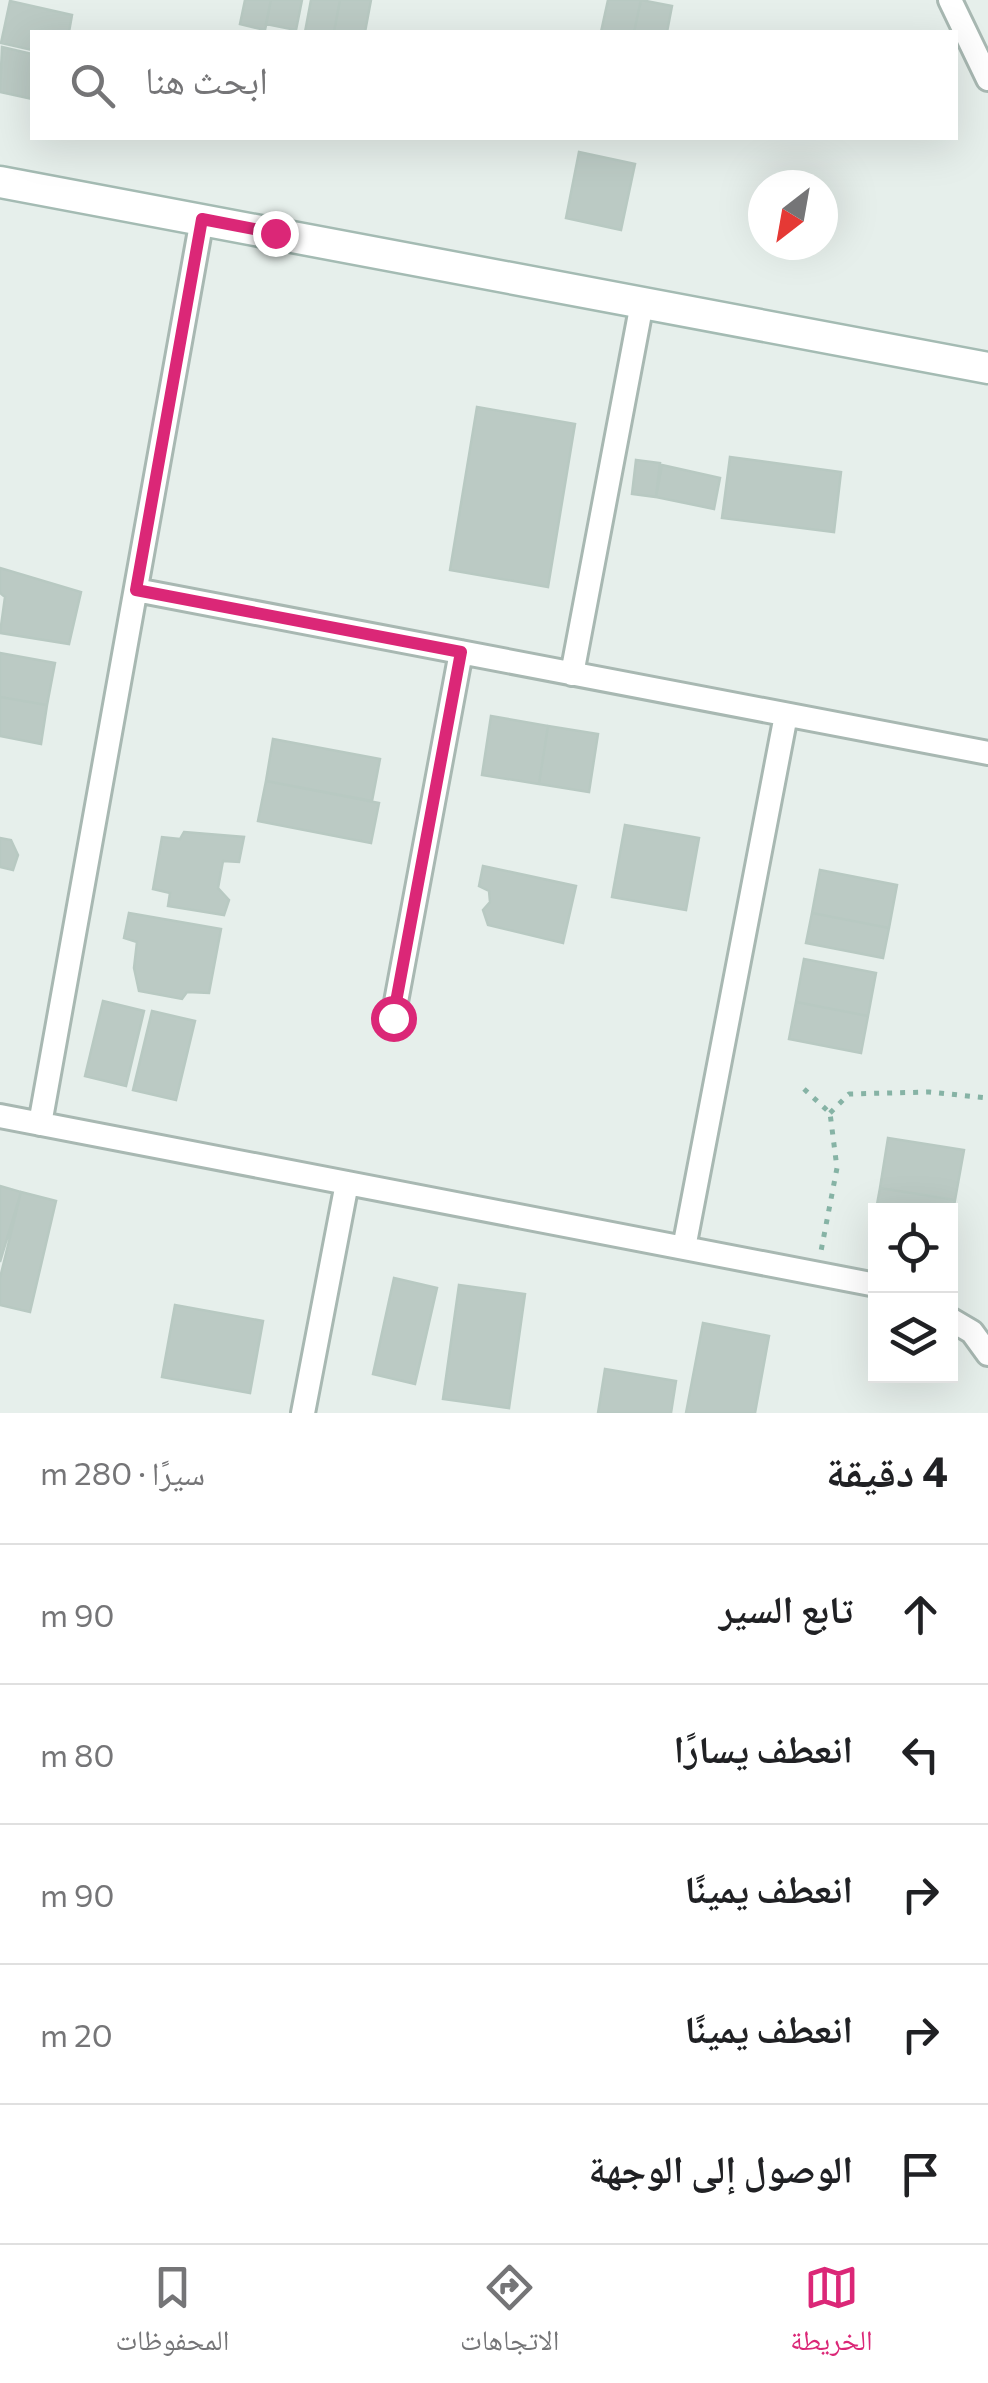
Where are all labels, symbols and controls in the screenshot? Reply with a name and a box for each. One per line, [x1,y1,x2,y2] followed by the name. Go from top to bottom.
[30,30,958,140] search box
[145,55,268,102] text: ابحث هنا
[65,58,120,113] icon: search
[748,170,838,260] north arrow
[253,211,299,257] route end
[371,996,417,1042] route start
[868,1203,958,1383] map controls
[868,1203,958,1293] button: locate
[868,1293,958,1383] button: layers
[826,1444,948,1496] text: 4 دقيقة
[40,1452,205,1492] text: سيرًا · 280 m
[719,1584,853,1631] text: تابع السير
[893,1587,948,1642] icon: ahead
[40,1594,114,1634] text: 90 m
[673,1724,853,1771] text: انعطف يسارًا
[893,1727,948,1782] icon: left
[40,1734,114,1774] text: 80 m
[685,1864,853,1911] text: انعطف يمينًا
[893,1867,948,1922] icon: right
[40,1874,114,1914] text: 90 m
[685,2004,853,2051] text: انعطف يمينًا
[893,2007,948,2062] icon: right
[40,2014,113,2054] text: 20 m
[589,2144,853,2191] text: الوصول إلى الوجهة
[893,2147,948,2202] icon: arrive
[115,2260,229,2368] tab: المحفوظات
[460,2260,559,2368] tab: الاتجاهات
[790,2260,873,2368] tab: الخريطة

